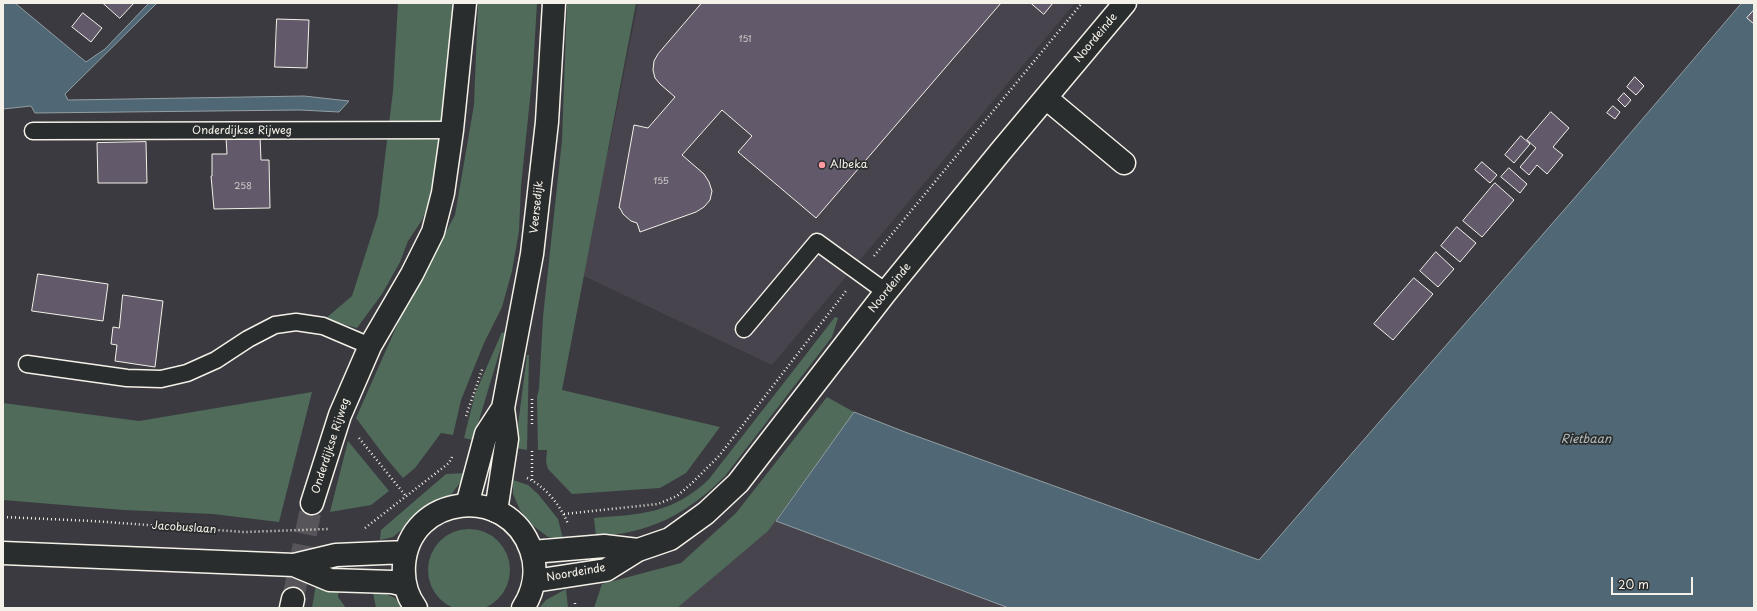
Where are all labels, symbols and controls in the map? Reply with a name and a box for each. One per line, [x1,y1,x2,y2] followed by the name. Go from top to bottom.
[1072,11,1120,65] street label: Noordeinde
[738,35,752,45] house number: 151
[192,124,292,138] street label: Onderdijkse Rijweg
[830,158,868,172] place label: Albeka
[817,160,827,170] marker: Albeka
[653,177,669,187] house number: 155
[528,180,546,234] street label: Veersedijk
[234,182,252,192] house number: 258
[866,261,914,315] street label: Noordeinde
[309,397,353,495] street label: Onderdijkse Rijweg
[1561,433,1611,447] water label: Rietbaan
[151,519,217,537] street label: Jacobuslaan
[545,561,607,585] street label: Noordeinde
[1613,569,1695,595] scale bar
[1618,575,1649,593] text: 20 m

